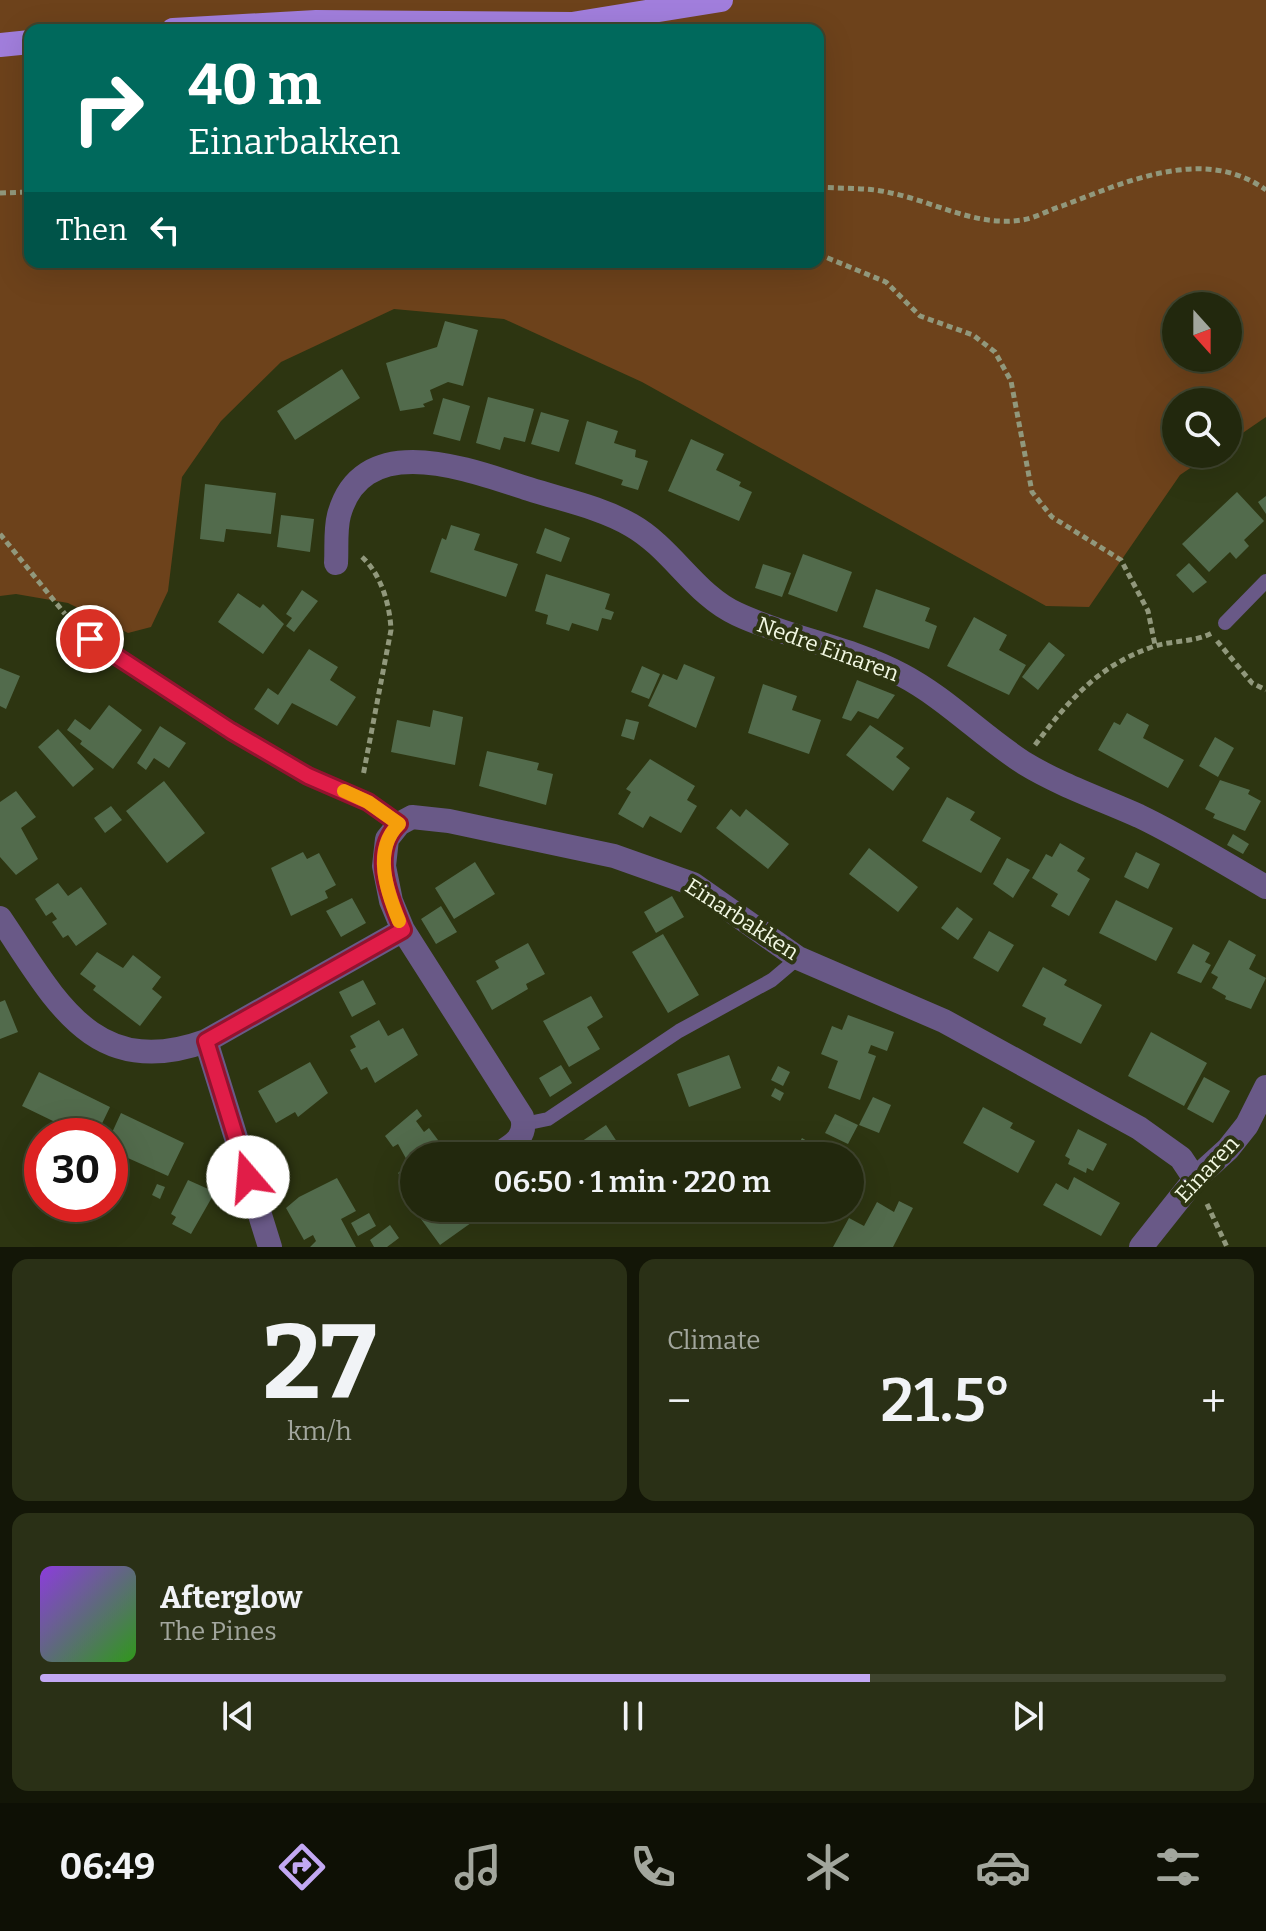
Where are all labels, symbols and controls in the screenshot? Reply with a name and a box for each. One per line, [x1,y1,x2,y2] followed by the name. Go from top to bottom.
[188,52,321,119] text: 40 m
[56,56,160,160] icon: right
[188,120,400,164] text: Einarbakken
[143,208,187,252] icon: left
[56,212,127,248] text: Then
[1162,292,1242,372] north arrow
[1162,292,1242,468] map controls
[1162,388,1242,468] button: search
[56,605,124,673] pin
[753,611,903,687] street label: Nedre Einaren
[68,617,112,661] icon: arrive
[680,872,804,966] street label: Einarbakken
[24,1118,128,1222] speed limit sign: 30
[1169,1130,1245,1208] street label: Einaren
[206,1135,290,1219] position arrow
[493,1164,771,1200] text: 06:50 · 1 min · 220 m
[263,1301,376,1426] text: 27
[667,1325,761,1356] text: Climate
[881,1365,1012,1437] text: 21.5°
[667,1375,691,1428] text: −
[1201,1375,1226,1428] text: +
[287,1416,352,1447] text: km/h
[160,1580,302,1616] text: Afterglow
[160,1616,277,1647] text: The Pines
[216,1694,260,1738] icon: previous
[611,1694,655,1738] icon: pause
[1006,1694,1050,1738] icon: next
[274,1839,330,1895] icon: directions
[450,1839,506,1895] icon: music
[625,1839,681,1895] icon: phone
[800,1839,856,1895] icon: climate
[975,1839,1031,1895] icon: car
[1150,1839,1206,1895] icon: filters
[60,1845,155,1889] text: 06:49

